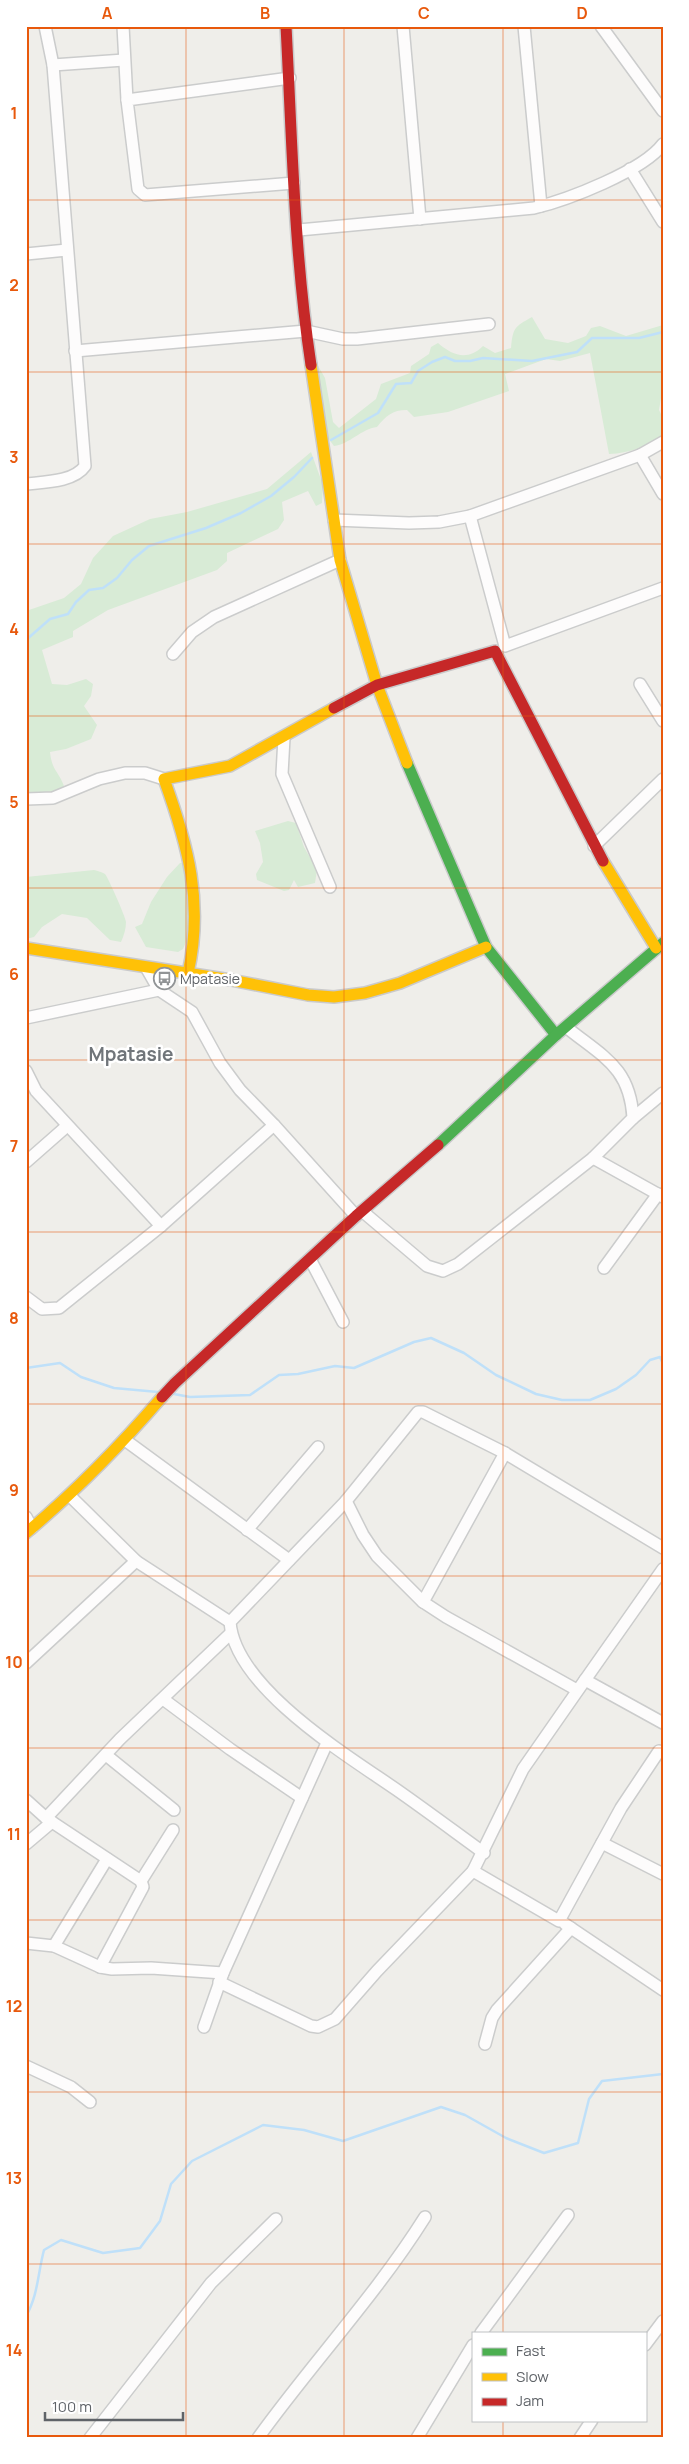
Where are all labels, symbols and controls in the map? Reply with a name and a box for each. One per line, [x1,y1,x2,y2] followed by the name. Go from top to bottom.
[102,2,113,24] text: A
[260,2,270,24] text: B
[418,2,430,24] text: C
[576,2,588,24] text: D
[10,102,18,124] text: 1
[9,274,19,296] text: 2
[9,446,19,468] text: 3
[9,618,19,640] text: 4
[9,791,19,813] text: 5
[9,963,19,985] text: 6
[152,967,176,991] bus stop icon: Mpatasie
[180,969,240,988] place label: Mpatasie
[88,1041,174,1067] district label: Mpatasie
[10,1135,18,1157] text: 7
[9,1307,19,1329] text: 8
[9,1479,19,1501] text: 9
[5,1651,23,1673] text: 10
[7,1823,21,1845] text: 11
[6,1995,22,2017] text: 12
[6,2167,22,2189] text: 13
[472,2332,646,2422] legend
[6,2339,22,2361] text: 14
[516,2340,545,2361] text: Fast
[516,2366,549,2387] text: Slow
[45,2389,182,2421] scale bar
[516,2390,544,2411] text: Jam
[52,2396,92,2417] text: 100 m

